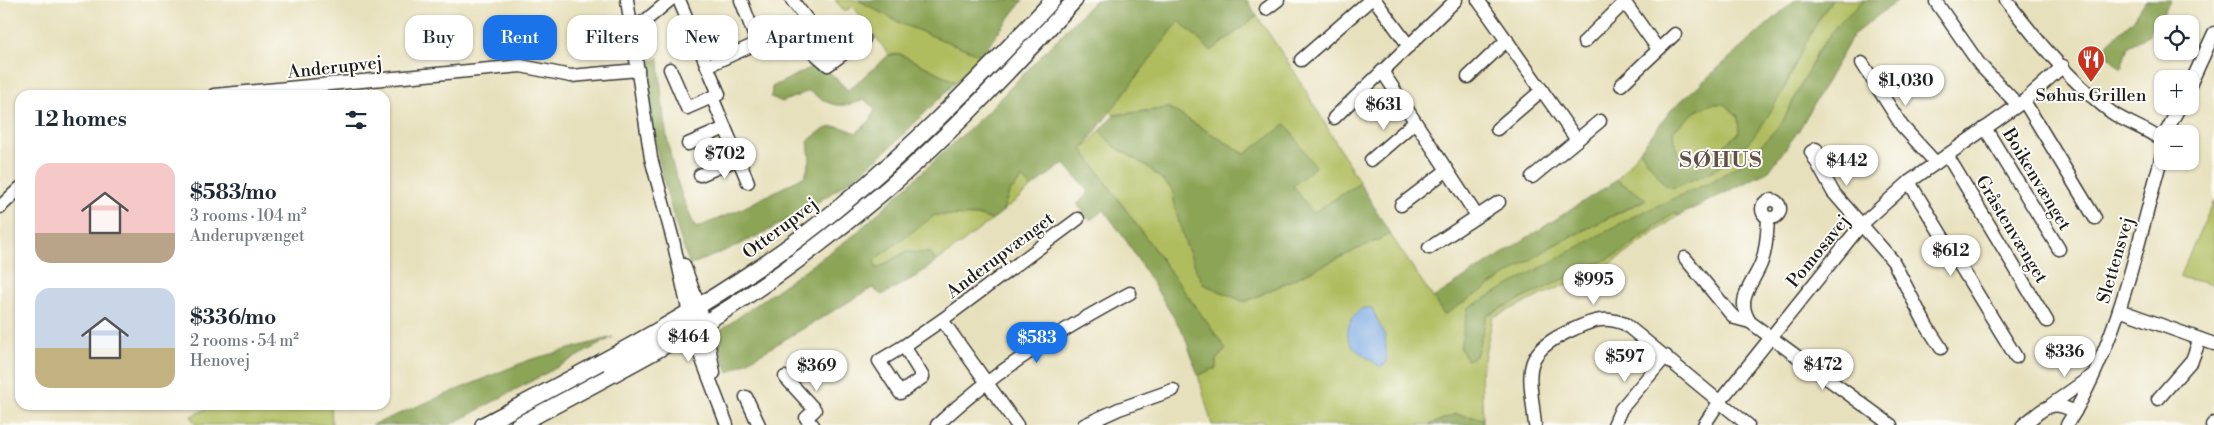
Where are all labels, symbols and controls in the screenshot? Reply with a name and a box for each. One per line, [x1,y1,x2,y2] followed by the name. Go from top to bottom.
[405,15,473,60] chip: Buy
[483,15,557,60] chip: Rent
[567,15,657,60] chip: Filters
[667,15,738,60] chip: New
[748,15,872,60] chip: Apartment
[2154,15,2199,170] map controls
[2154,15,2199,60] button: locate
[2076,44,2106,83] restaurant icon: Søhus Grillen
[286,51,384,84] street label: Anderupvej
[1865,64,1947,107] pin: $1,030
[2154,70,2199,115] button: +
[1878,71,1934,91] text: $1,030
[2036,84,2147,107] place label: Søhus Grillen
[1354,88,1414,131] pin: $631
[1366,95,1402,115] text: $631
[342,106,370,134] icon: filters
[35,107,127,133] text: 12 homes
[1996,123,2076,235] street label: Boikenvænget
[2154,125,2199,170] button: −
[695,138,755,180] pin: $702
[705,144,745,164] text: $702
[1817,144,1877,187] pin: $442
[1679,147,1763,174] district label: SØHUS
[1826,151,1868,171] text: $442
[1970,171,2053,288] street label: Gråstenvænget
[190,180,277,206] text: $583/mo
[75,183,135,243] icon: home
[738,193,823,264] street label: Otterupvej
[190,206,307,226] text: 3 rooms · 104 m²
[941,207,1059,304] street label: Anderupvænget
[1782,210,1855,293] street label: Pomosavej
[2092,214,2139,306] street label: Slettensvej
[190,226,305,246] text: Anderupvænget
[1921,234,1981,277] pin: $612
[1932,241,1970,261] text: $612
[1564,264,1624,306] pin: $995
[1574,270,1614,290] text: $995
[190,305,276,331] text: $336/mo
[75,308,135,368] icon: home
[659,320,719,363] pin: $464
[1007,322,1067,364] pin: $583
[668,327,710,347] text: $464
[1017,328,1057,348] text: $583
[190,331,299,351] text: 2 rooms · 54 m²
[2035,336,2095,378] pin: $336
[1595,340,1655,383] pin: $597
[2046,342,2084,362] text: $336
[1606,347,1644,367] text: $597
[1793,348,1853,391] pin: $472
[787,350,847,392] pin: $369
[190,351,250,371] text: Henovej
[1804,355,1842,375] text: $472
[797,356,837,376] text: $369

